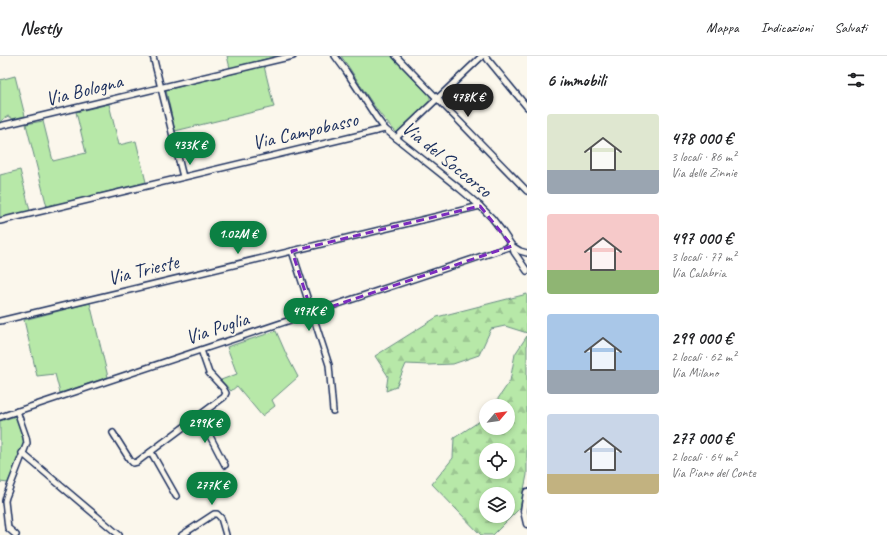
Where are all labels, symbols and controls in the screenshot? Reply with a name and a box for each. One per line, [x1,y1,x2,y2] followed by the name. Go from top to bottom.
[20,16,61,40] text: Nestly
[706,19,739,36] text: Mappa
[761,19,812,36] text: Indicazioni
[834,19,867,36] text: Salvati
[43,68,127,112] street label: Via Bologna
[845,69,867,91] icon: filters
[547,70,606,91] text: 6 immobili
[435,84,501,118] pin: 478K €
[451,89,485,105] text: 478K €
[250,107,361,155] street label: Via Campobasso
[397,115,498,203] street label: Via del Soccorso
[671,128,733,149] text: 478 000 €
[579,130,627,178] icon: home
[157,132,223,166] pin: 433K €
[173,137,207,153] text: 433K €
[671,149,736,165] text: 3 locali · 86 m²
[671,165,737,181] text: Via delle Zinnie
[201,221,275,255] pin: 1.02M €
[219,226,257,242] text: 1.02M €
[671,228,733,249] text: 497 000 €
[579,230,627,278] icon: home
[105,249,182,291] street label: Via Trieste
[671,249,736,265] text: 3 locali · 77 m²
[671,265,726,281] text: Via Calabria
[276,298,342,332] pin: 497K €
[293,303,325,319] text: 497K €
[182,305,254,350] street label: Via Puglia
[671,328,732,349] text: 299 000 €
[579,330,627,378] icon: home
[671,349,736,365] text: 2 locali · 62 m²
[671,365,718,381] text: Via Milano
[479,399,515,435] north arrow
[479,399,515,523] map controls
[172,410,238,444] pin: 299K €
[189,415,221,431] text: 299K €
[671,428,733,449] text: 277 000 €
[579,430,627,478] icon: home
[479,443,515,479] button: locate
[671,449,736,465] text: 2 locali · 64 m²
[671,465,756,481] text: Via Piano del Conte
[179,472,245,506] pin: 277K €
[195,477,229,493] text: 277K €
[479,487,515,523] button: layers

